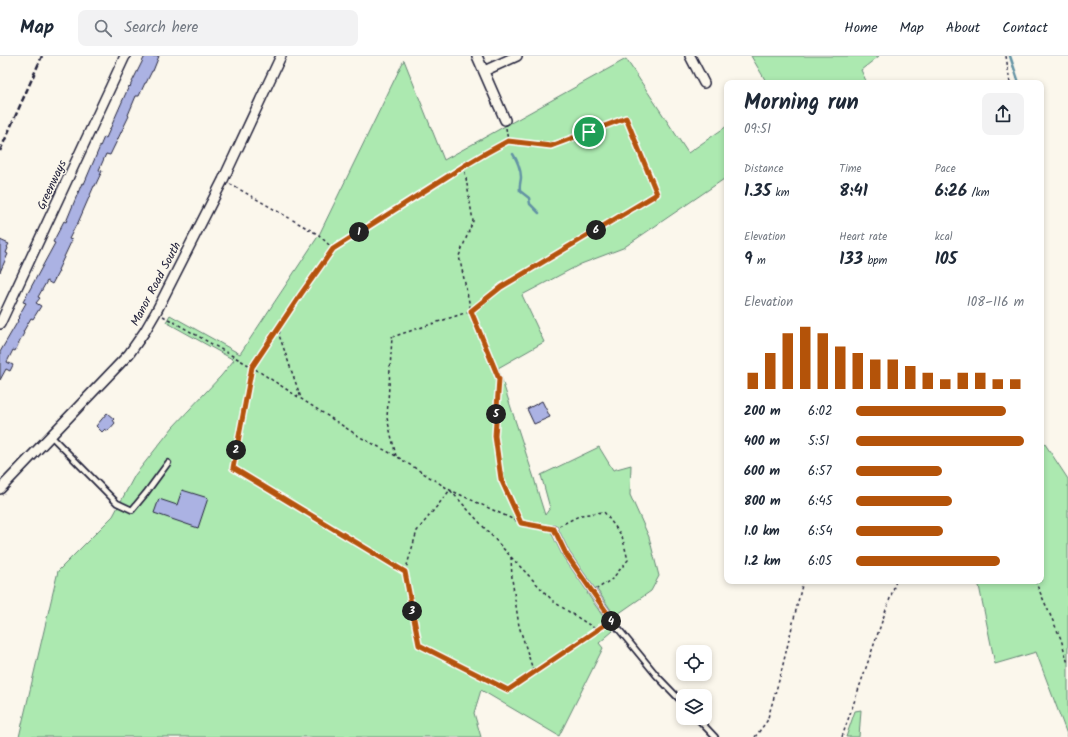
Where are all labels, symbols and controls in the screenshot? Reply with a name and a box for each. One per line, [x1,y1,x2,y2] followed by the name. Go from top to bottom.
[78,10,358,46] search box
[20,13,54,43] text: Map
[124,16,198,40] text: Search here
[92,17,114,39] icon: search
[844,17,878,39] text: Home
[900,17,924,39] text: Map
[946,17,980,39] text: About
[1002,17,1048,39] text: Contact
[744,86,859,121] text: Morning run
[982,93,1024,135] button: share
[572,115,606,149] pin
[744,119,771,140] text: 09:51
[578,121,600,143] icon: arrive
[32,157,72,213] street label: Greenways
[744,160,784,178] text: Distance
[839,160,862,178] text: Time
[935,160,956,178] text: Pace
[744,178,771,205] text: 1.35
[839,178,868,205] text: 8:41
[935,178,967,205] text: 6:26
[771,184,789,202] text: km
[967,184,989,202] text: /km
[586,220,606,240] pin: 6
[593,221,599,239] text: 6
[349,222,369,242] pin: 1
[357,223,361,241] text: 1
[744,228,786,246] text: Elevation
[839,228,887,246] text: Heart rate
[935,228,953,246] text: kcal
[126,238,186,330] street label: Manor Road South
[744,246,753,273] text: 9
[839,246,863,273] text: 133
[935,246,957,273] text: 105
[753,252,766,270] text: m
[863,252,887,270] text: bpm
[744,292,793,313] text: Elevation
[967,292,1024,313] text: 108–116 m
[744,401,781,422] text: 200 m
[808,401,832,422] text: 6:02
[486,404,506,424] pin: 5
[493,405,499,423] text: 5
[744,431,780,452] text: 400 m
[808,431,829,452] text: 5:51
[226,440,246,460] pin: 2
[233,441,239,459] text: 2
[744,461,780,482] text: 600 m
[808,461,831,482] text: 6:57
[744,491,781,512] text: 800 m
[808,491,833,512] text: 6:45
[744,521,780,542] text: 1.0 km
[808,521,833,542] text: 6:54
[744,551,781,572] text: 1.2 km
[808,551,832,572] text: 6:05
[402,601,422,621] pin: 3
[409,602,415,620] text: 3
[601,611,621,631] pin: 4
[608,612,614,630] text: 4
[676,645,712,725] map controls
[676,645,712,681] button: locate
[676,689,712,725] button: layers

